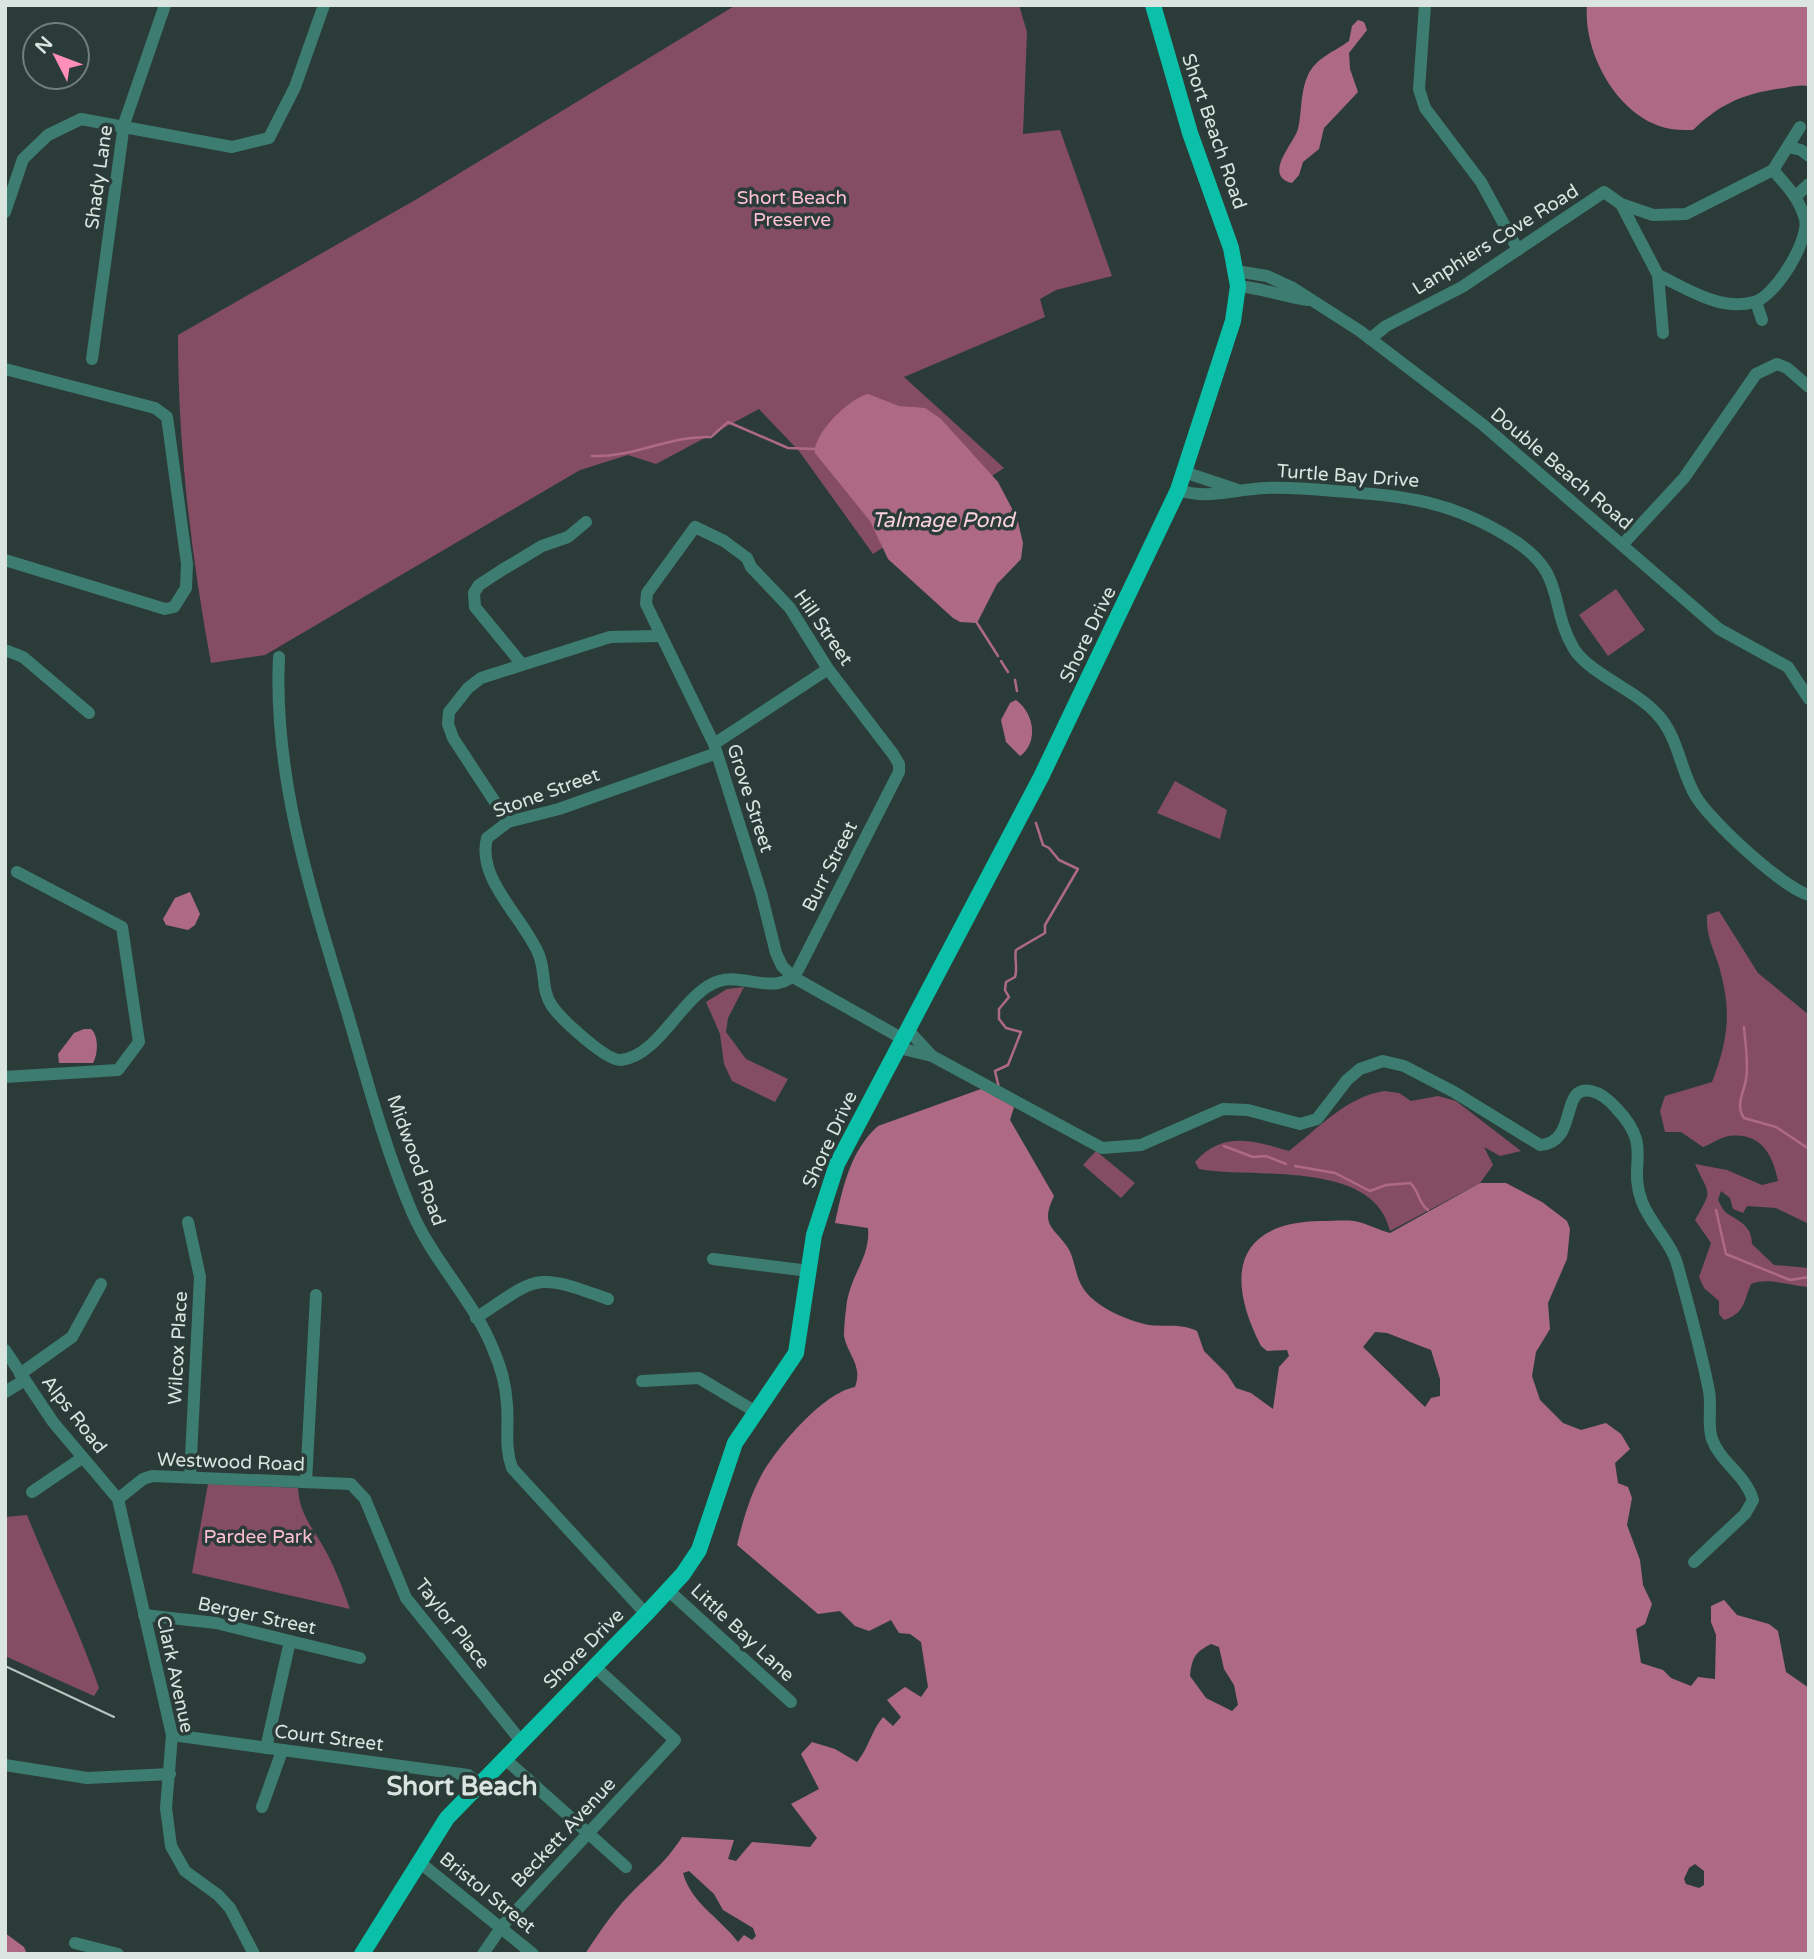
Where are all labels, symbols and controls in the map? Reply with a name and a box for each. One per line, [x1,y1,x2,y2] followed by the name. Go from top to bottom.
[21,21,91,91] north arrow
[31,32,57,58] text: N
[1177,51,1251,212] street label: Short Beach Road
[81,124,117,231] street label: Shady Lane
[1409,180,1582,300] street label: Lanphiers Cove Road
[737,187,847,231] park label: Short Beach Preserve
[1486,403,1637,535] street label: Double Beach Road
[1276,460,1420,492] street label: Turtle Bay Drive
[872,508,1017,533] water label: Talmage Pond
[1055,583,1121,686] street label: Shore Drive
[789,585,857,670] street label: Hill Street
[722,741,778,855] street label: Grove Street
[490,764,603,822] street label: Stone Street
[798,818,862,915] street label: Burr Street
[798,1088,862,1191] street label: Shore Drive
[382,1092,450,1229] street label: Midwood Road
[164,1291,192,1406] street label: Wilcox Place
[37,1371,111,1458] street label: Alps Road
[157,1448,305,1476] street label: Westwood Road
[204,1526,312,1548] park label: Pardee Park
[410,1574,494,1673] street label: Taylor Place
[686,1579,799,1686] street label: Little Bay Lane
[196,1593,318,1639] street label: Berger Street
[539,1604,628,1693] street label: Shore Drive
[152,1614,198,1735] street label: Clark Avenue
[273,1720,385,1756] street label: Court Street
[386,1771,538,1802] district label: Short Beach
[507,1773,620,1892] street label: Beckett Avenue
[435,1847,540,1938] street label: Bristol Street

